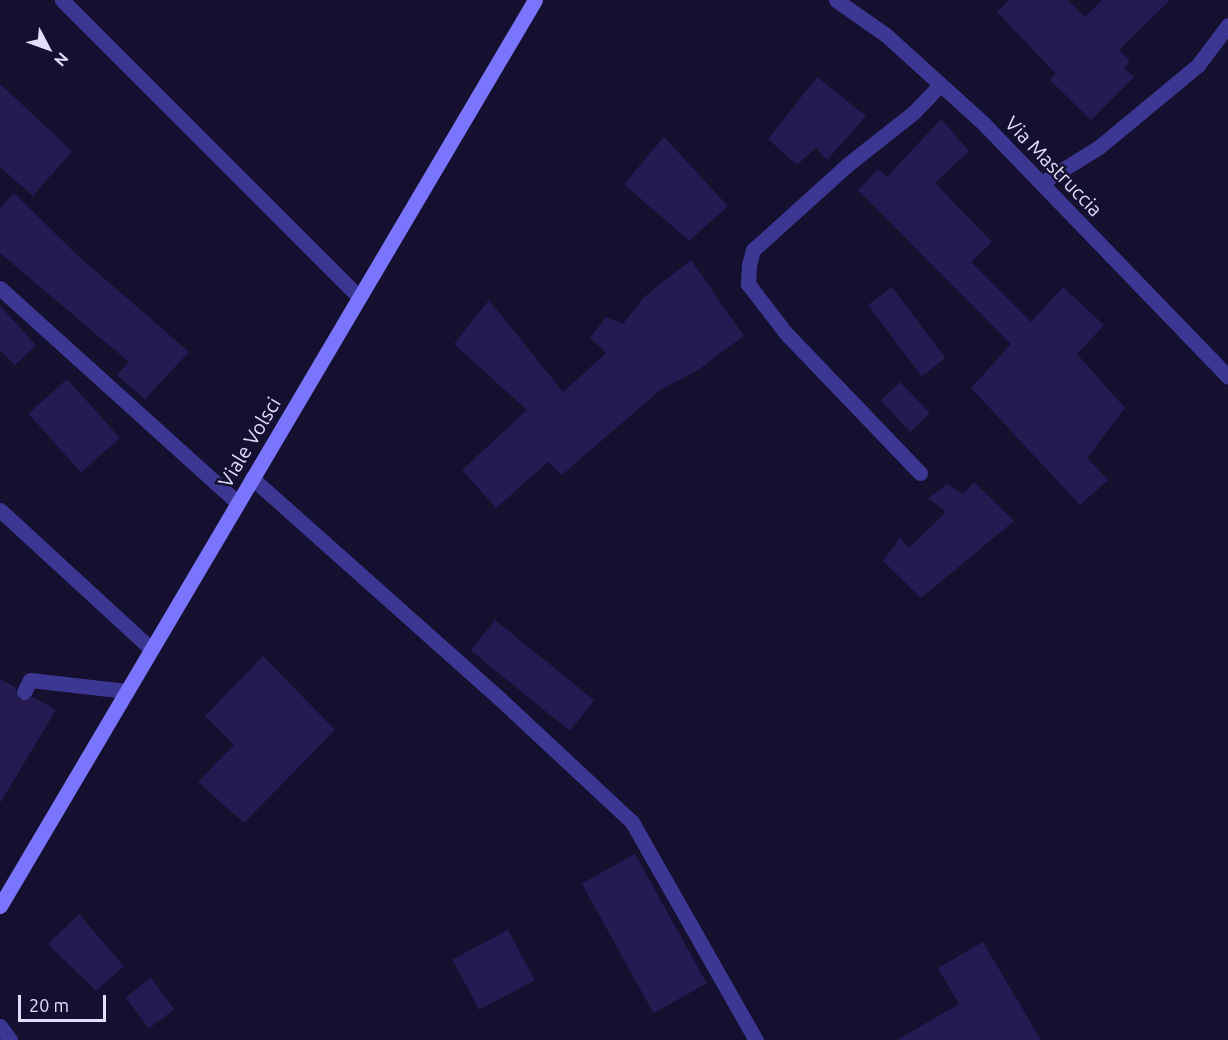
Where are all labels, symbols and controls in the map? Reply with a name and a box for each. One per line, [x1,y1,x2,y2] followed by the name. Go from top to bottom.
[18,18,78,78] north arrow
[51,49,72,70] text: N
[1000,111,1108,221] street label: Via Mastruccia
[213,392,285,492] street label: Viale Volsci
[21,983,110,1021] scale bar
[29,995,69,1015] text: 20 m

